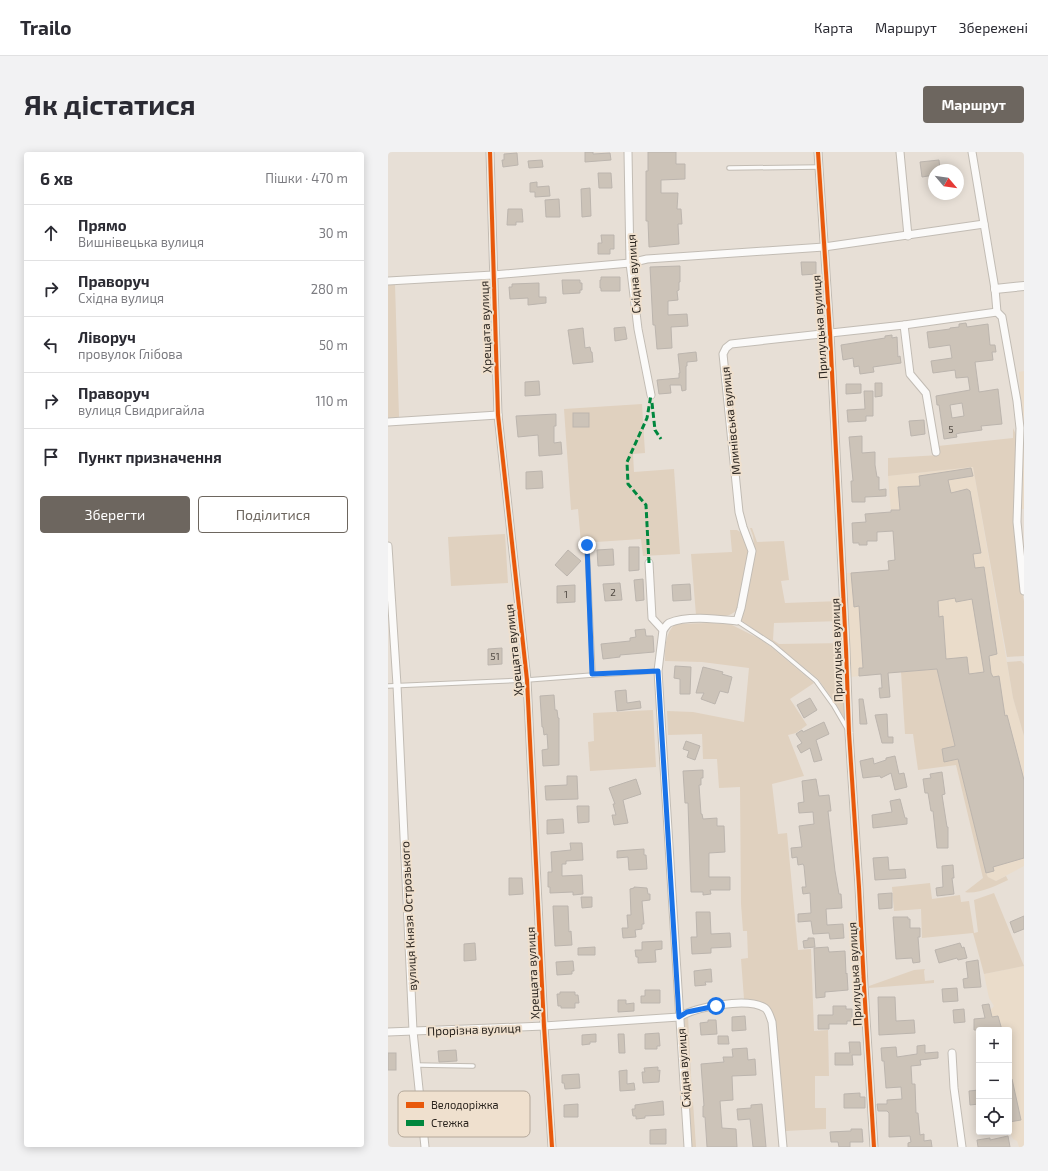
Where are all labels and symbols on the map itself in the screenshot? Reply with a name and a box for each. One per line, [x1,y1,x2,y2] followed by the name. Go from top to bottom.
[928,164,964,200] north arrow
[623,234,644,314] street label: Східна вулиця
[808,274,831,379] street label: Прилуцька вулиця
[476,280,495,374] street label: Хрещата вулиця
[717,366,744,476] street label: Млинівська вулиця
[948,423,954,435] house number: 5
[578,536,596,554] route end
[610,586,616,598] house number: 2
[564,588,568,600] house number: 1
[827,598,846,702] street label: Прилуцька вулиця
[501,603,526,697] street label: Хрещата вулиця
[490,650,500,662] house number: 51
[397,841,420,991] street label: вулиця Князя Острозького
[844,922,865,1026] street label: Прилуцька вулиця
[523,926,542,1020] street label: Хрещата вулиця
[707,997,725,1015] route start
[427,1020,521,1039] street label: Прорізна вулиця
[673,1028,694,1108] street label: Східна вулиця
[398,1091,530,1137] legend
[431,1098,499,1111] text: Велодоріжка
[431,1116,469,1129] text: Стежка

